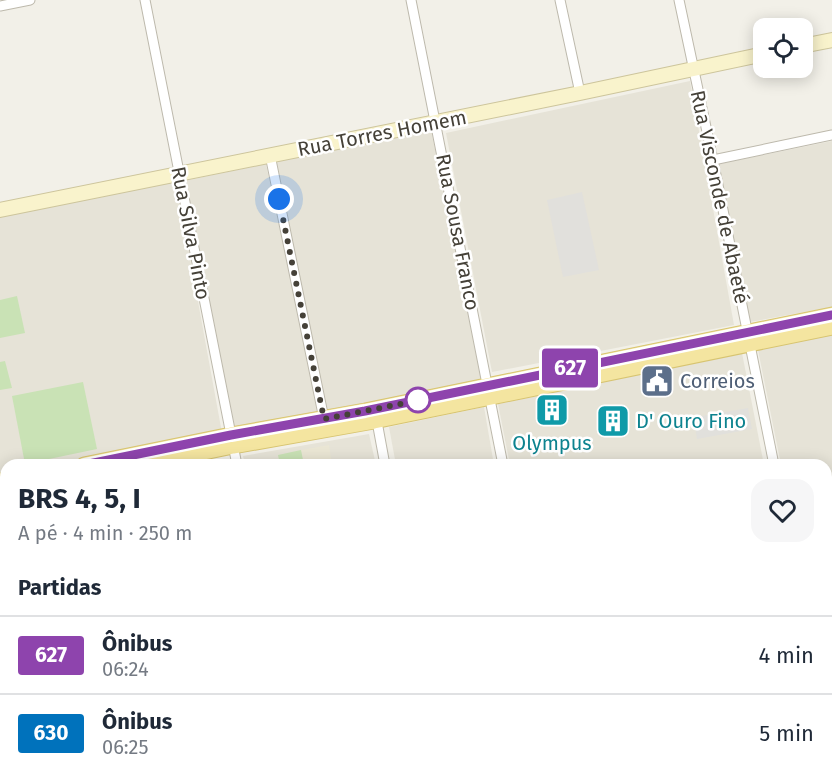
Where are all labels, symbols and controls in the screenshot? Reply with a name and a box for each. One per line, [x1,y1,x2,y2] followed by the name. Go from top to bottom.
[753,18,813,78] map controls
[753,18,813,78] button: locate
[686,88,754,306] street label: Rua Visconde de Abaeté
[295,105,469,161] street label: Rua Torres Homem
[431,152,485,312] street label: Rua Sousa Franco
[166,164,216,302] street label: Rua Silva Pinto
[264,184,294,214] your location
[536,348,604,388] line badge: 627
[554,355,586,381] text: 627
[639,363,675,399] public building icon: Correios
[680,369,755,393] place label: Correios
[405,387,431,413] unlabelled marker
[534,392,570,428] building icon: Olympus
[595,403,631,439] building icon: D' Ouro Fino
[636,409,746,433] place label: D' Ouro Fino
[512,431,592,455] place label: Olympus
[751,479,814,542] button: heart
[18,482,141,515] text: BRS 4, 5, I
[18,521,192,545] text: A pé · 4 min · 250 m
[18,574,101,601] text: Partidas
[102,630,172,657] text: Ônibus
[35,642,67,668] text: 627
[759,642,814,669] text: 4 min
[102,657,149,681] text: 06:24
[102,708,172,735] text: Ônibus
[34,720,68,746] text: 630
[759,720,814,747] text: 5 min
[102,735,149,759] text: 06:25

